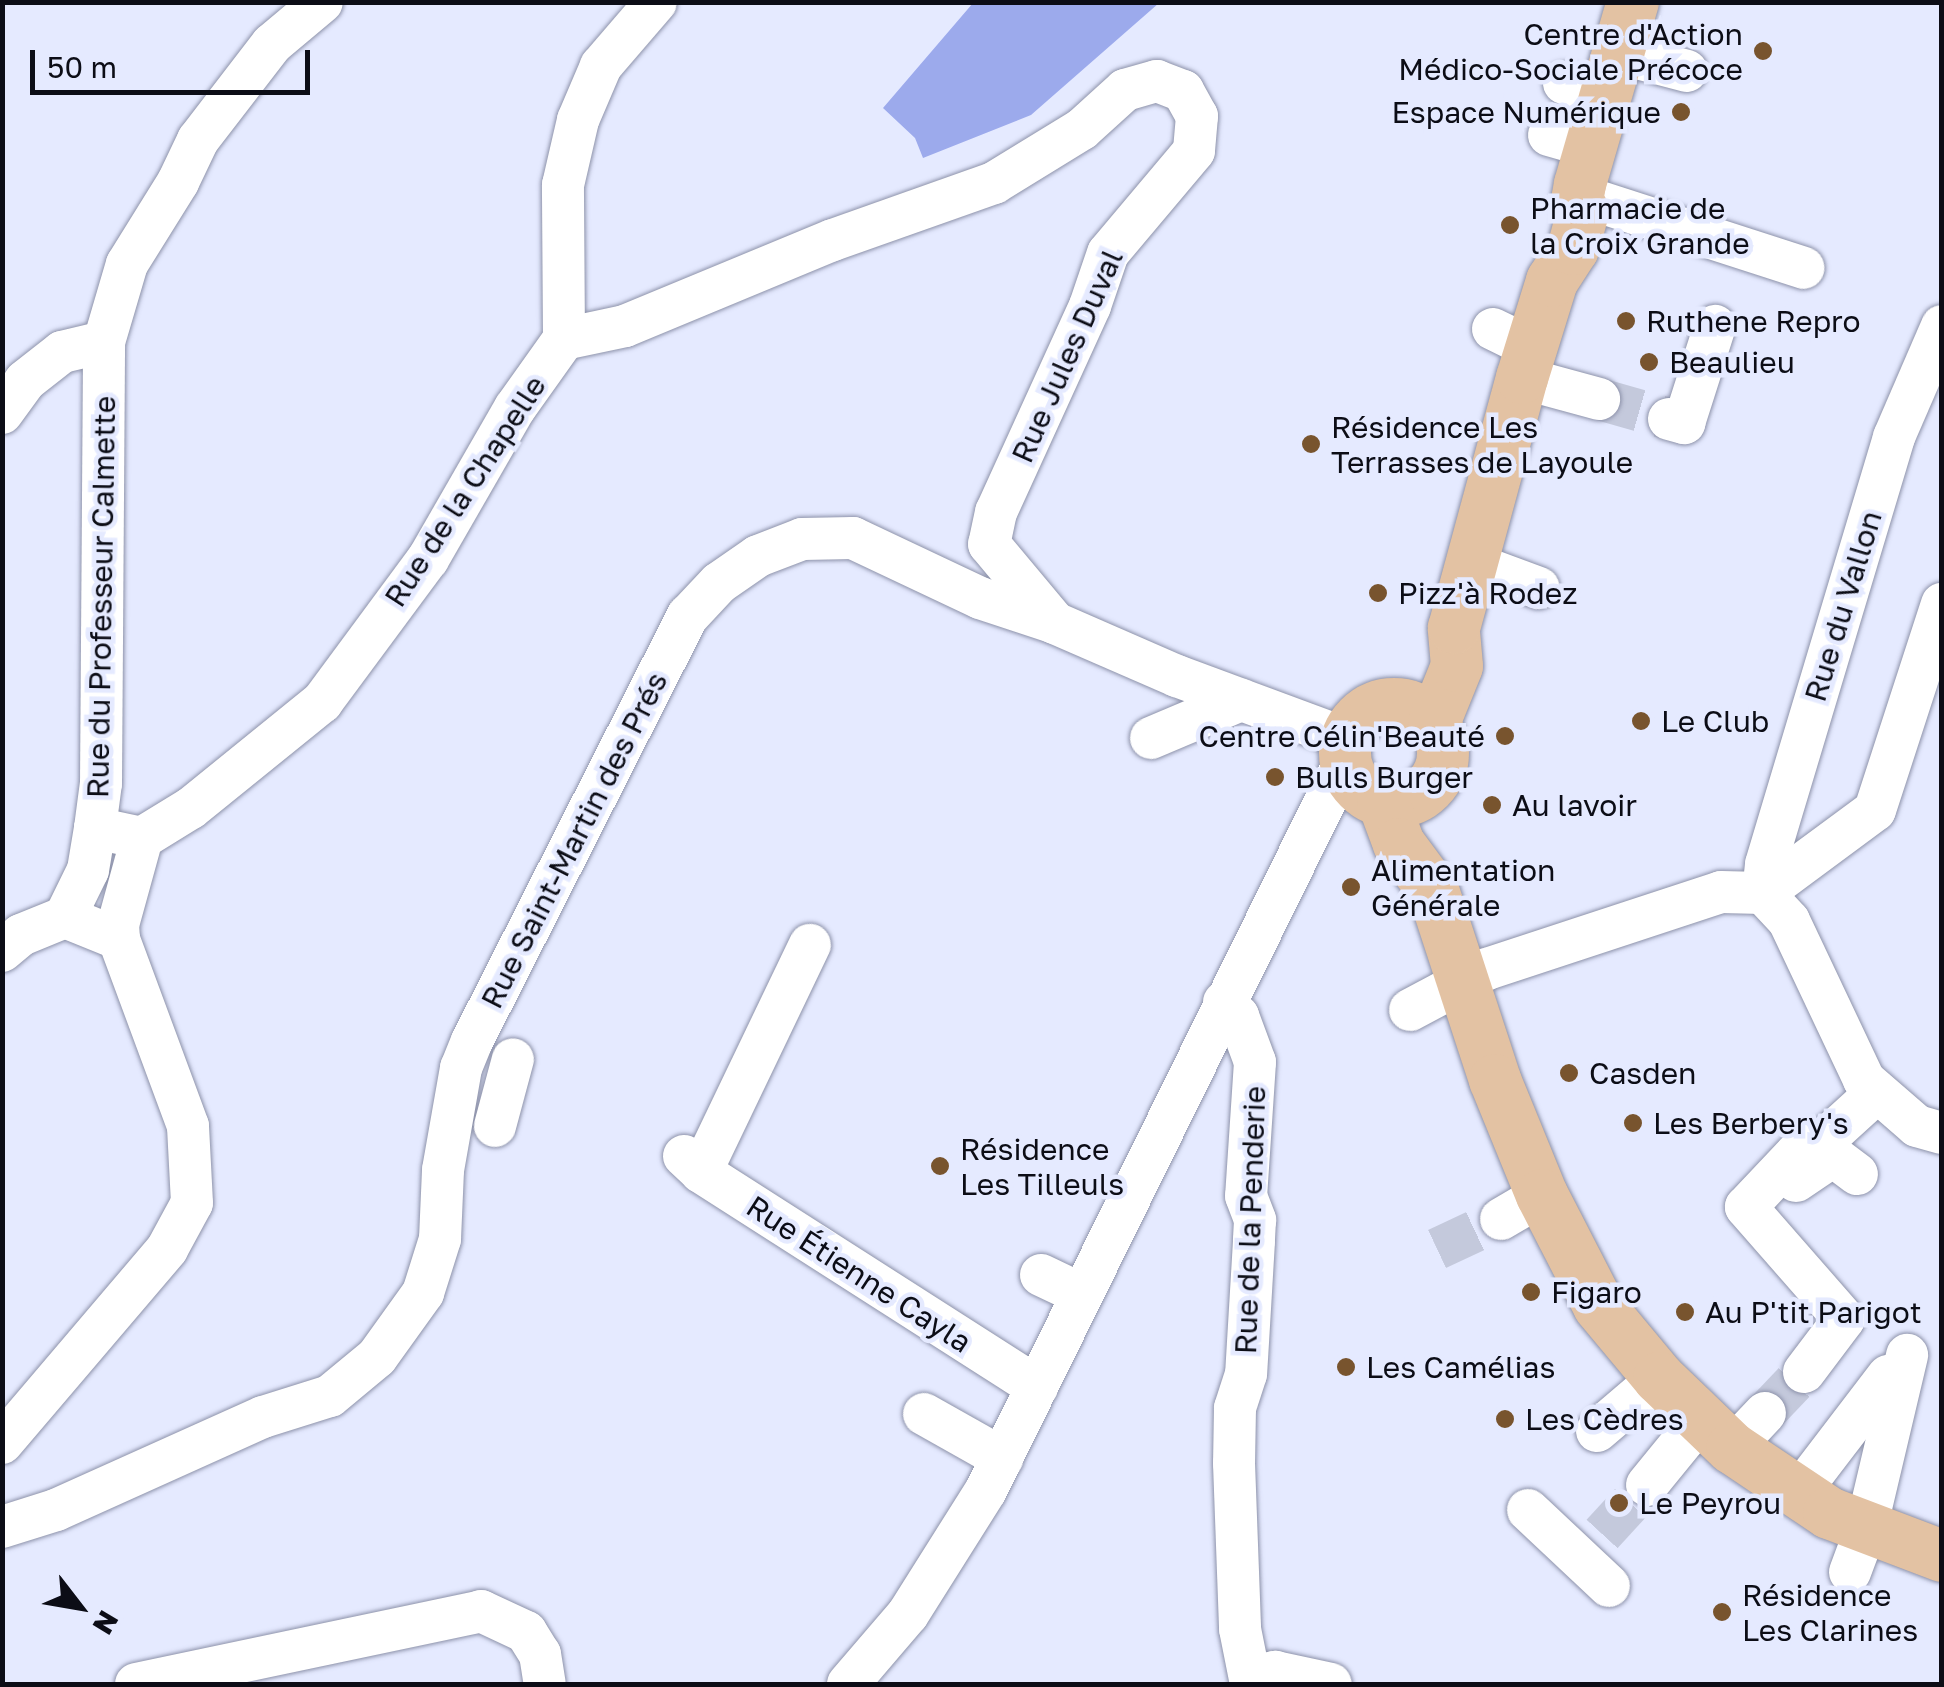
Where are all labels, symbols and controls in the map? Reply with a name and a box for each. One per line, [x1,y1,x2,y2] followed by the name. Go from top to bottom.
[1398,16,1743,86] place label: Centre d'Action Médico-Sociale Précoce
[35,30,315,92] scale bar
[1752,40,1774,62] marker: Centre d'Action Médico-Sociale Précoce
[47,49,117,85] text: 50 m
[1392,94,1661,130] place label: Espace Numérique
[1670,101,1692,123] marker: Espace Numérique
[1530,190,1750,260] place label: Pharmacie de la Croix Grande
[1499,214,1521,236] marker: Pharmacie de la Croix Grande
[1004,244,1130,468] street label: Rue Jules Duval
[1646,303,1860,339] place label: Ruthene Repro
[1615,310,1637,332] marker: Ruthene Repro
[1669,344,1795,380] place label: Beaulieu
[1638,351,1660,373] marker: Beaulieu
[377,369,553,613] street label: Rue de la Chapelle
[79,396,123,798] street label: Rue du Professeur Calmette
[1331,409,1633,480] place label: Résidence Les Terrasses de Layoule
[1300,433,1322,455] marker: Résidence Les Terrasses de Layoule
[1797,506,1889,706] street label: Rue du Vallon
[1398,575,1577,611] place label: Pizz'à Rodez
[1367,582,1389,604] marker: Pizz'à Rodez
[473,666,675,1014] street label: Rue Saint-Martin des Prés
[1661,703,1769,739] place label: Le Club
[1630,710,1652,732] marker: Le Club
[1199,718,1485,754] place label: Centre Célin'Beauté
[1494,725,1516,747] marker: Centre Célin'Beauté
[1295,759,1473,795] place label: Bulls Burger
[1264,766,1286,788] marker: Bulls Burger
[1512,787,1637,823] place label: Au lavoir
[1481,794,1503,816] marker: Au lavoir
[1371,852,1555,922] place label: Alimentation Générale
[1340,876,1362,898] marker: Alimentation Générale
[1589,1055,1697,1091] place label: Casden
[1558,1062,1580,1084] marker: Casden
[1227,1085,1273,1355] street label: Rue de la Penderie
[1653,1105,1849,1141] place label: Les Berbery's
[1622,1112,1644,1134] marker: Les Berbery's
[960,1131,1124,1202] place label: Résidence Les Tilleuls
[929,1155,951,1177] marker: Résidence Les Tilleuls
[740,1188,978,1360] street label: Rue Étienne Cayla
[1551,1274,1642,1310] place label: Figaro
[1520,1281,1542,1303] marker: Figaro
[1705,1294,1922,1330] place label: Au P'tit Parigot
[1674,1301,1696,1323] marker: Au P'tit Parigot
[1366,1349,1555,1385] place label: Les Camélias
[1335,1356,1357,1378] marker: Les Camélias
[1525,1401,1684,1437] place label: Les Cèdres
[1494,1408,1516,1430] marker: Les Cèdres
[1639,1485,1781,1521] place label: Le Peyrou
[1608,1492,1630,1514] marker: Le Peyrou
[30,1557,130,1657] north arrow
[1742,1577,1918,1648] place label: Résidence Les Clarines
[1711,1601,1733,1623] marker: Résidence Les Clarines
[87,1605,126,1640] text: N

